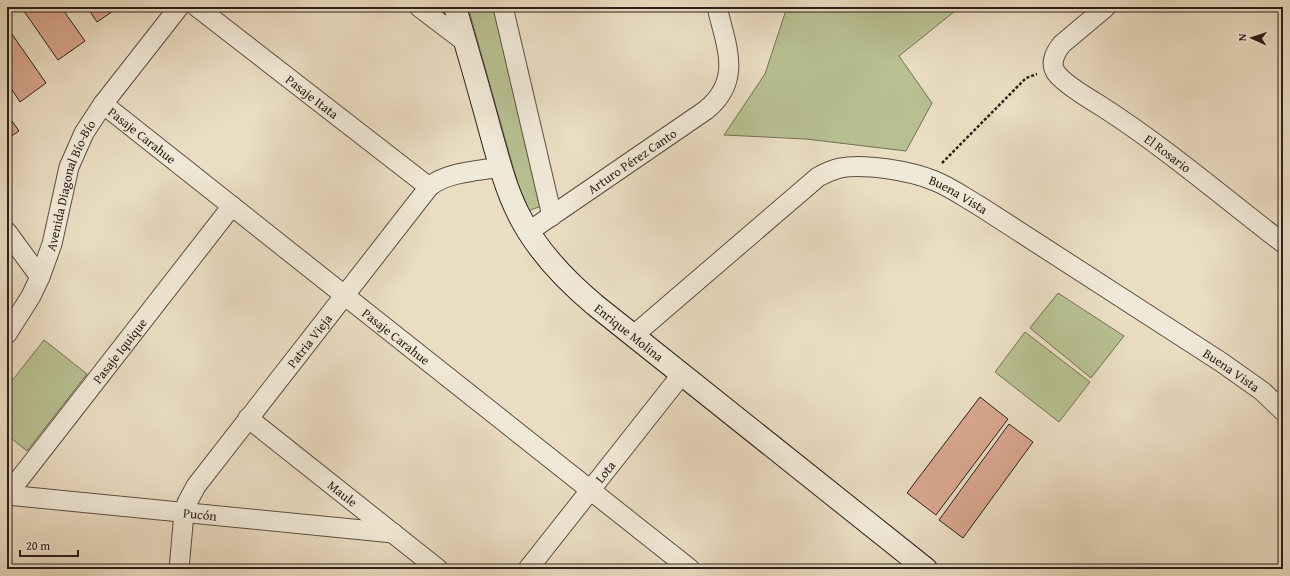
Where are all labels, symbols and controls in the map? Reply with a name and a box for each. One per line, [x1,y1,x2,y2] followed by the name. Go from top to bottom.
[1232,18,1272,58] north arrow
[1234,33,1250,42] text: N
[282,70,343,124] street label: Pasaje Itata
[104,103,180,168] street label: Pasaje Carahue
[41,116,100,254] street label: Avenida Diagonal Bío-Bío
[584,124,681,199] street label: Arturo Pérez Canto
[1140,130,1195,178] street label: El Rosario
[926,171,992,219] street label: Buena Vista
[590,299,668,367] street label: Enrique Molina
[358,304,434,370] street label: Pasaje Carahue
[282,309,337,372] street label: Patria Vieja
[88,314,151,388] street label: Pasaje Iquique
[1199,344,1264,397] street label: Buena Vista
[590,456,621,487] street label: Lota
[323,476,361,512] street label: Maule
[182,503,218,526] street label: Pucón
[20,532,78,558] scale bar
[26,537,50,554] text: 20 m

